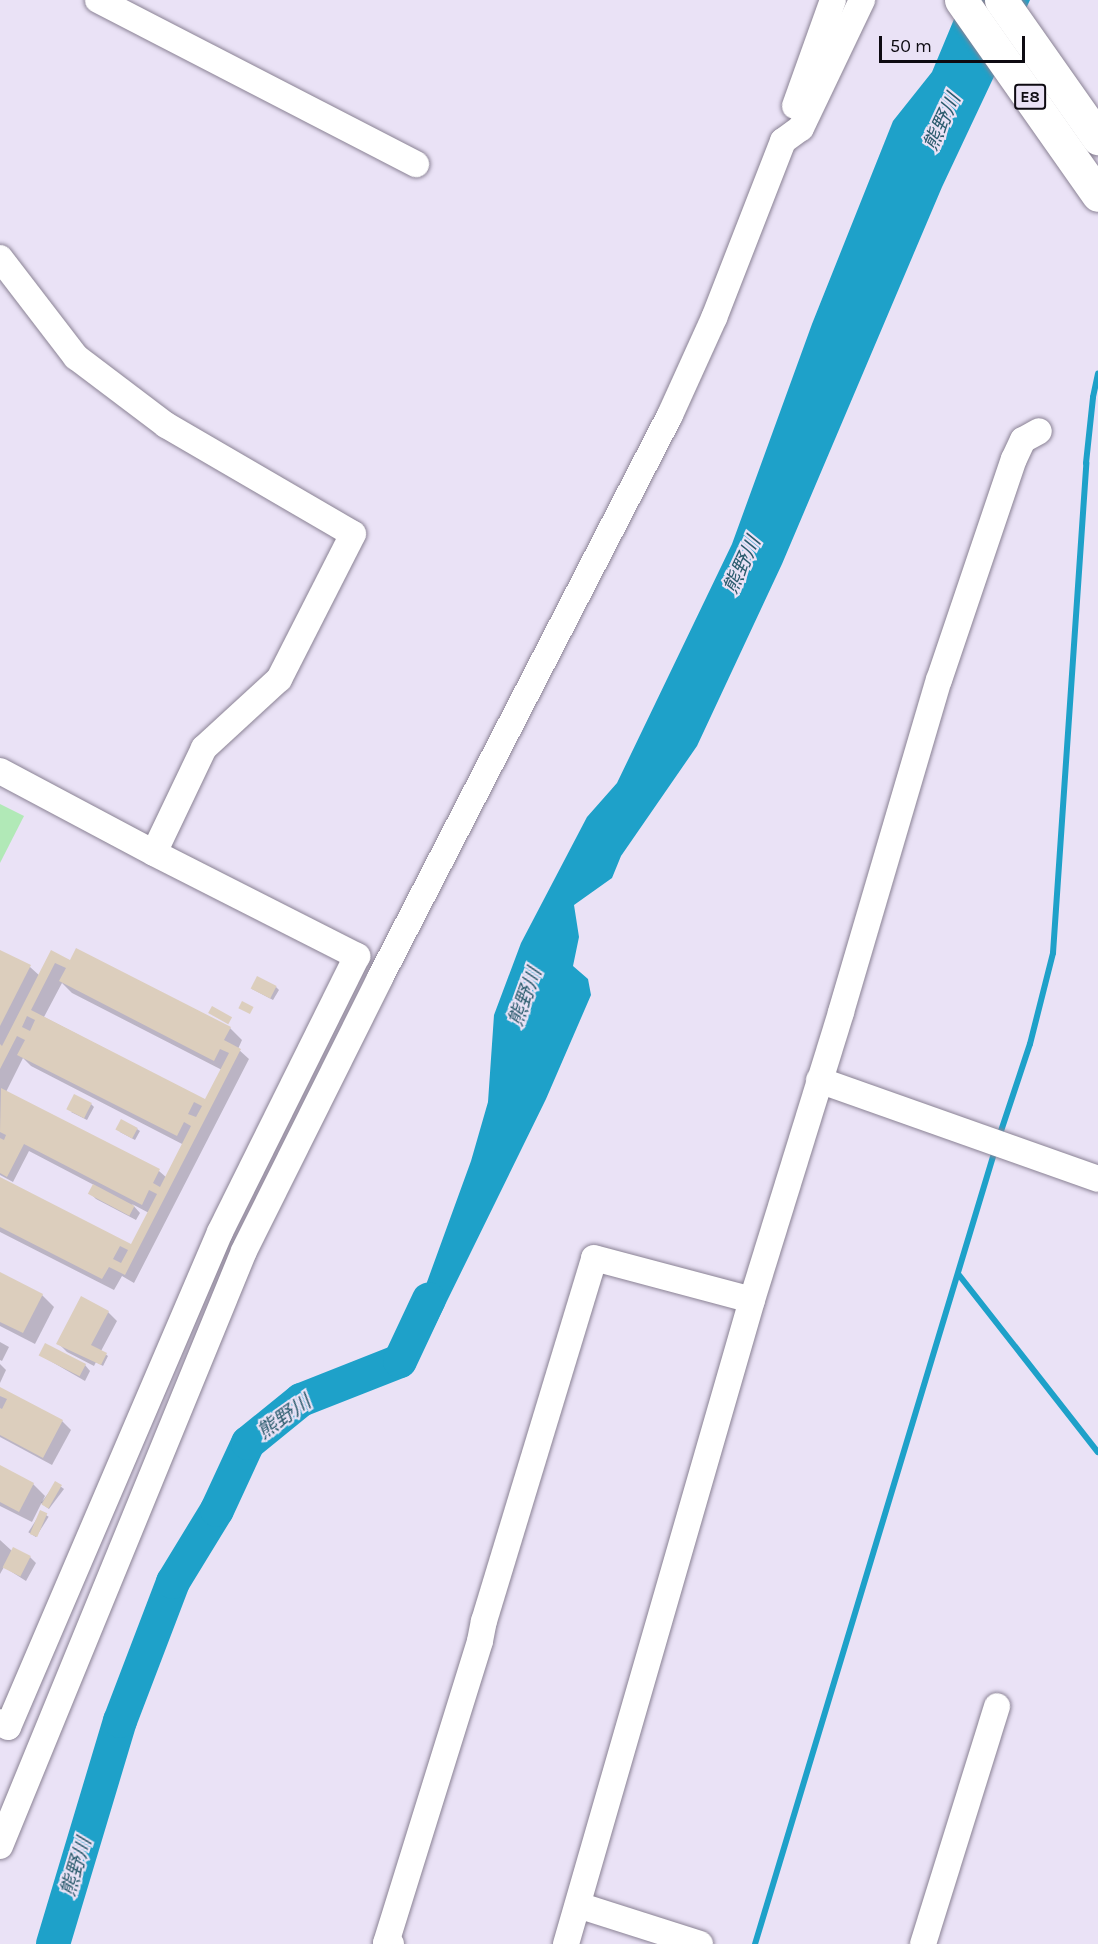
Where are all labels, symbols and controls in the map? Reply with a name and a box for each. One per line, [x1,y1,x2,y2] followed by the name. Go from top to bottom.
[882,24,1028,62] scale bar
[890,35,932,57] text: 50 m
[1014,84,1046,110] road number: E8
[918,90,966,154] water label: 熊野川
[718,533,766,597] water label: 熊野川
[503,965,547,1029] water label: 熊野川
[253,1390,315,1444] water label: 熊野川
[56,1835,96,1899] water label: 熊野川

